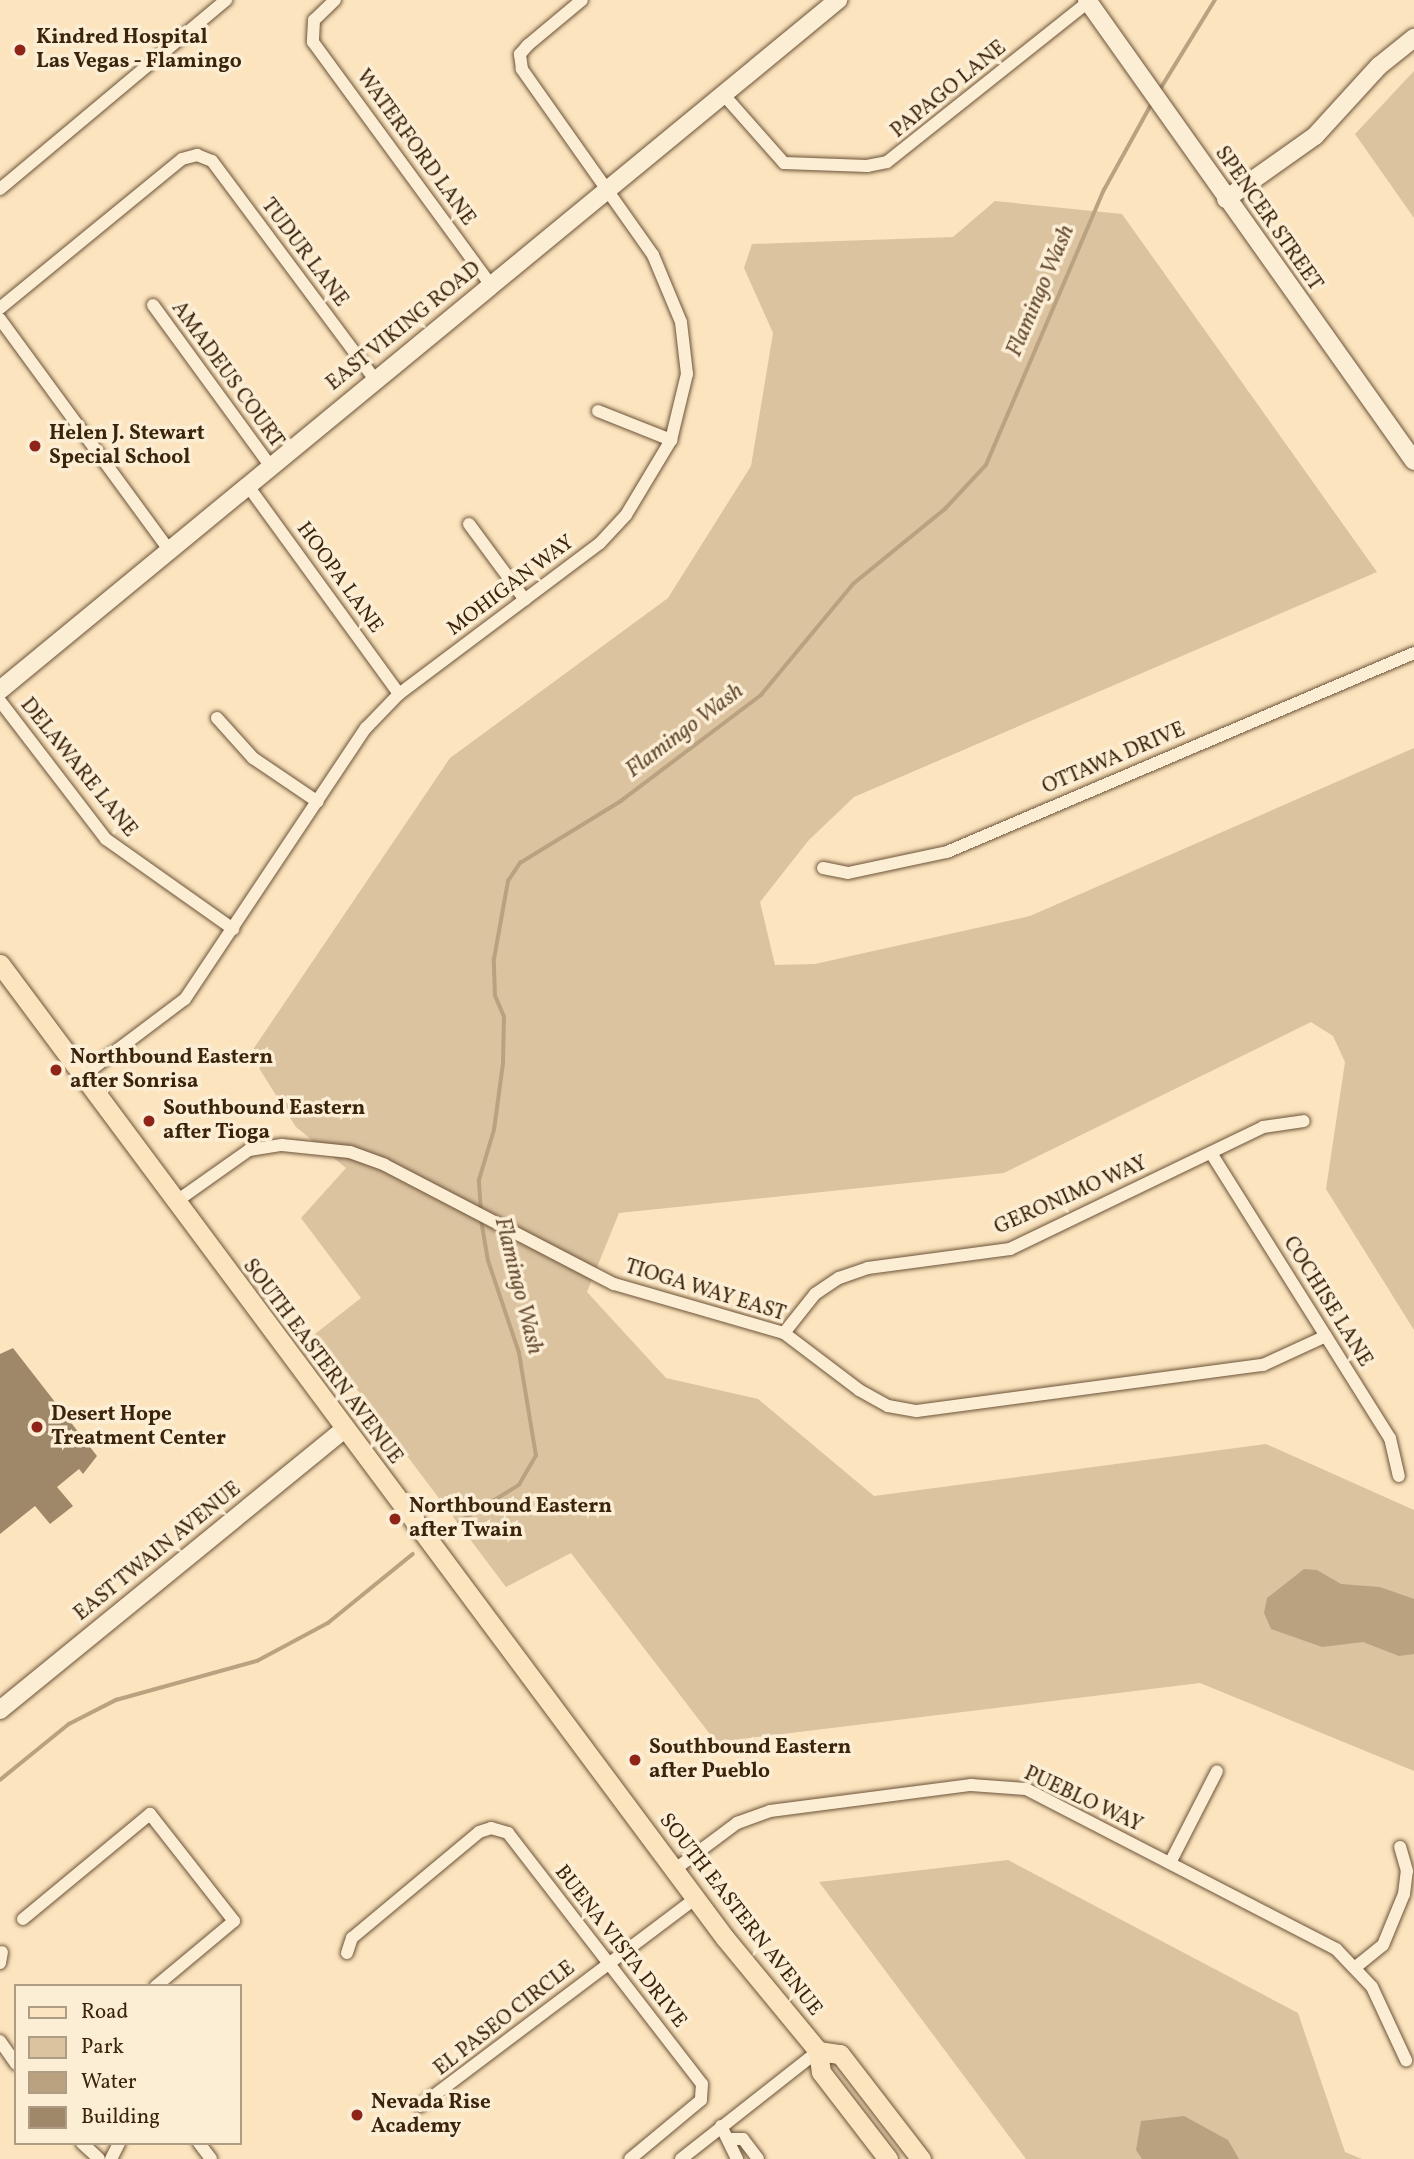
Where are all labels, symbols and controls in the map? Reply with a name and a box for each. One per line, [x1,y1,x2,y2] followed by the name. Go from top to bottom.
[36,25,243,75] place label: Kindred Hospital Las Vegas - Flamingo
[886,36,1012,144] street label: PAPAGO LANE
[10,40,30,60] marker: Kindred Hospital Las Vegas - Flamingo
[350,65,480,231] street label: WATERFORD LANE
[1209,142,1327,296] street label: SPENCER STREET
[255,194,353,312] street label: TUDUR LANE
[1001,221,1081,361] water label: Flamingo Wash
[321,257,487,397] street label: EAST VIKING ROAD
[165,297,289,453] street label: AMADEUS COURT
[49,421,205,471] place label: Helen J. Stewart Special School
[27,438,43,454] marker: Helen J. Stewart Special School
[290,517,388,639] street label: HOOPA LANE
[442,530,580,642] street label: MOHIGAN WAY
[621,678,749,784] water label: Flamingo Wash
[14,693,142,843] street label: DELAWARE LANE
[1039,718,1189,800] street label: OTTAWA DRIVE
[70,1045,273,1095] place label: Northbound Eastern after Sonrisa
[48,1062,64,1078] marker: Northbound Eastern after Sonrisa
[163,1096,365,1146] place label: Southbound Eastern after Tioga
[141,1113,157,1129] marker: Southbound Eastern after Tioga
[990,1151,1152,1241] street label: GERONIMO WAY
[488,1214,548,1358] water label: Flamingo Wash
[1277,1232,1377,1372] street label: COCHISE LANE
[237,1254,407,1470] street label: SOUTH EASTERN AVENUE
[621,1254,789,1328] street label: TIOGA WAY EAST
[51,1402,226,1452] place label: Desert Hope Treatment Center
[29,1419,45,1435] marker: Desert Hope Treatment Center
[69,1477,247,1627] street label: EAST TWAIN AVENUE
[409,1494,612,1544] place label: Northbound Eastern after Twain
[387,1511,403,1527] marker: Northbound Eastern after Twain
[649,1735,851,1785] place label: Southbound Eastern after Pueblo
[627,1752,643,1768] marker: Southbound Eastern after Pueblo
[1019,1761,1147,1839] street label: PUEBLO WAY
[653,1809,827,2021] street label: SOUTH EASTERN AVENUE
[548,1860,692,2034] street label: BUENA VISTA DRIVE
[430,1956,580,2082] street label: EL PASEO CIRCLE
[14,1984,242,2145] legend
[81,1998,128,2027] text: Road
[81,2033,124,2062] text: Park
[81,2068,137,2097] text: Water
[371,2090,491,2140] place label: Nevada Rise Academy
[81,2103,160,2132] text: Building
[349,2107,365,2123] marker: Nevada Rise Academy

